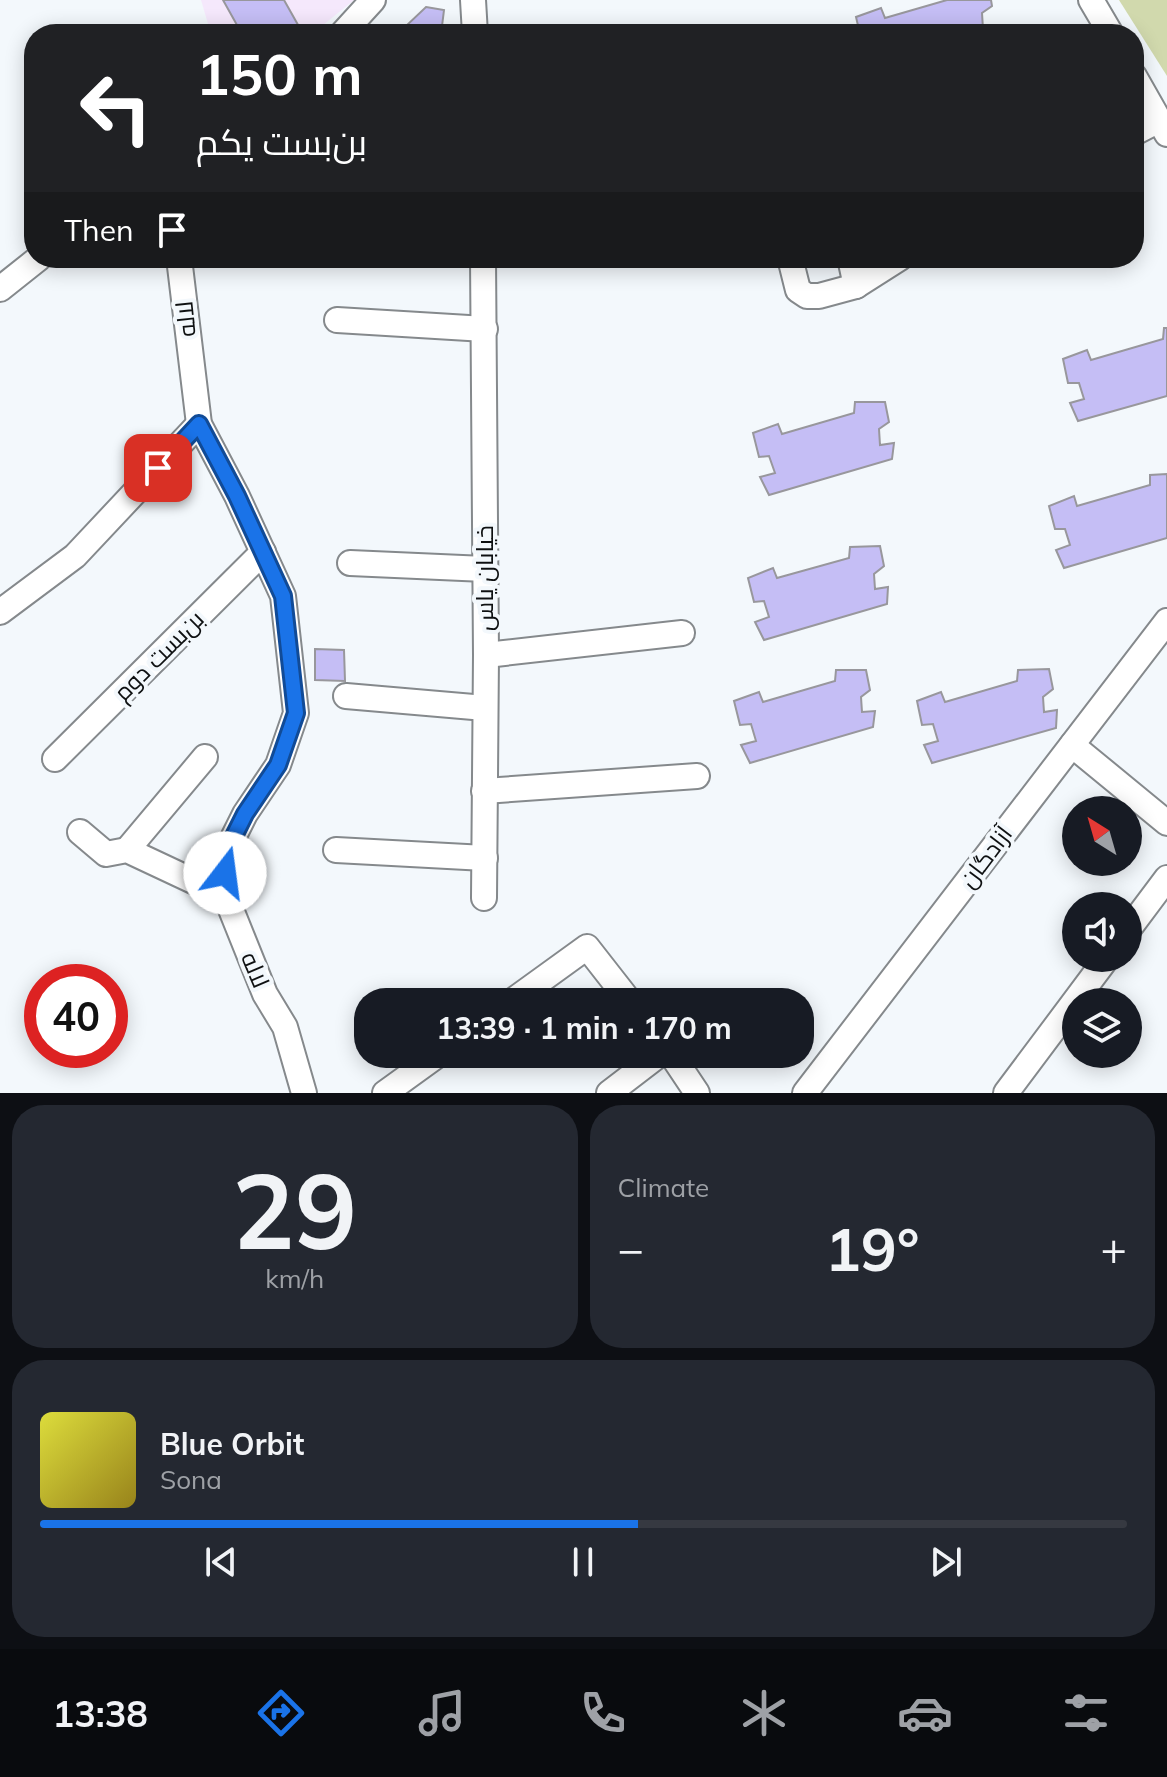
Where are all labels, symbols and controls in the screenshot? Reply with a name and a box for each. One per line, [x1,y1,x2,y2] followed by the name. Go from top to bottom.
[196,39,363,109] text: 150 m
[64,56,168,160] icon: left
[196,119,367,164] text: بن‌بست یکم
[150,208,194,252] icon: arrive
[64,211,134,249] text: Then
[168,300,202,339] street label: لاله
[124,434,192,502] pin
[136,446,180,490] icon: arrive
[469,525,499,631] street label: خیابان یاس
[107,604,211,708] street label: بن‌بست دوم
[1062,796,1142,876] north arrow
[1062,796,1142,1068] map controls
[952,819,1019,893] street label: آزادگان
[183,831,267,915] position arrow
[1062,892,1142,972] button: sound
[235,947,277,992] street label: لاله
[24,964,128,1068] speed limit sign: 40
[1062,988,1142,1068] button: layers
[436,1009,732,1047] text: 13:39 · 1 min · 170 m
[232,1144,357,1275] text: 29
[618,1171,709,1204] text: Climate
[825,1211,920,1286] text: 19°
[618,1221,644,1276] text: −
[1101,1221,1127,1276] text: +
[265,1262,324,1295] text: km/h
[160,1425,304,1463] text: Blue Orbit
[160,1463,222,1496] text: Sona
[199,1540,243,1584] icon: previous
[561,1540,605,1584] icon: pause
[924,1540,968,1584] icon: next
[253,1685,309,1741] icon: directions
[414,1685,470,1741] icon: music
[575,1685,631,1741] icon: phone
[736,1685,792,1741] icon: climate
[897,1685,953,1741] icon: car
[1058,1685,1114,1741] icon: filters
[53,1691,148,1736] text: 13:38

